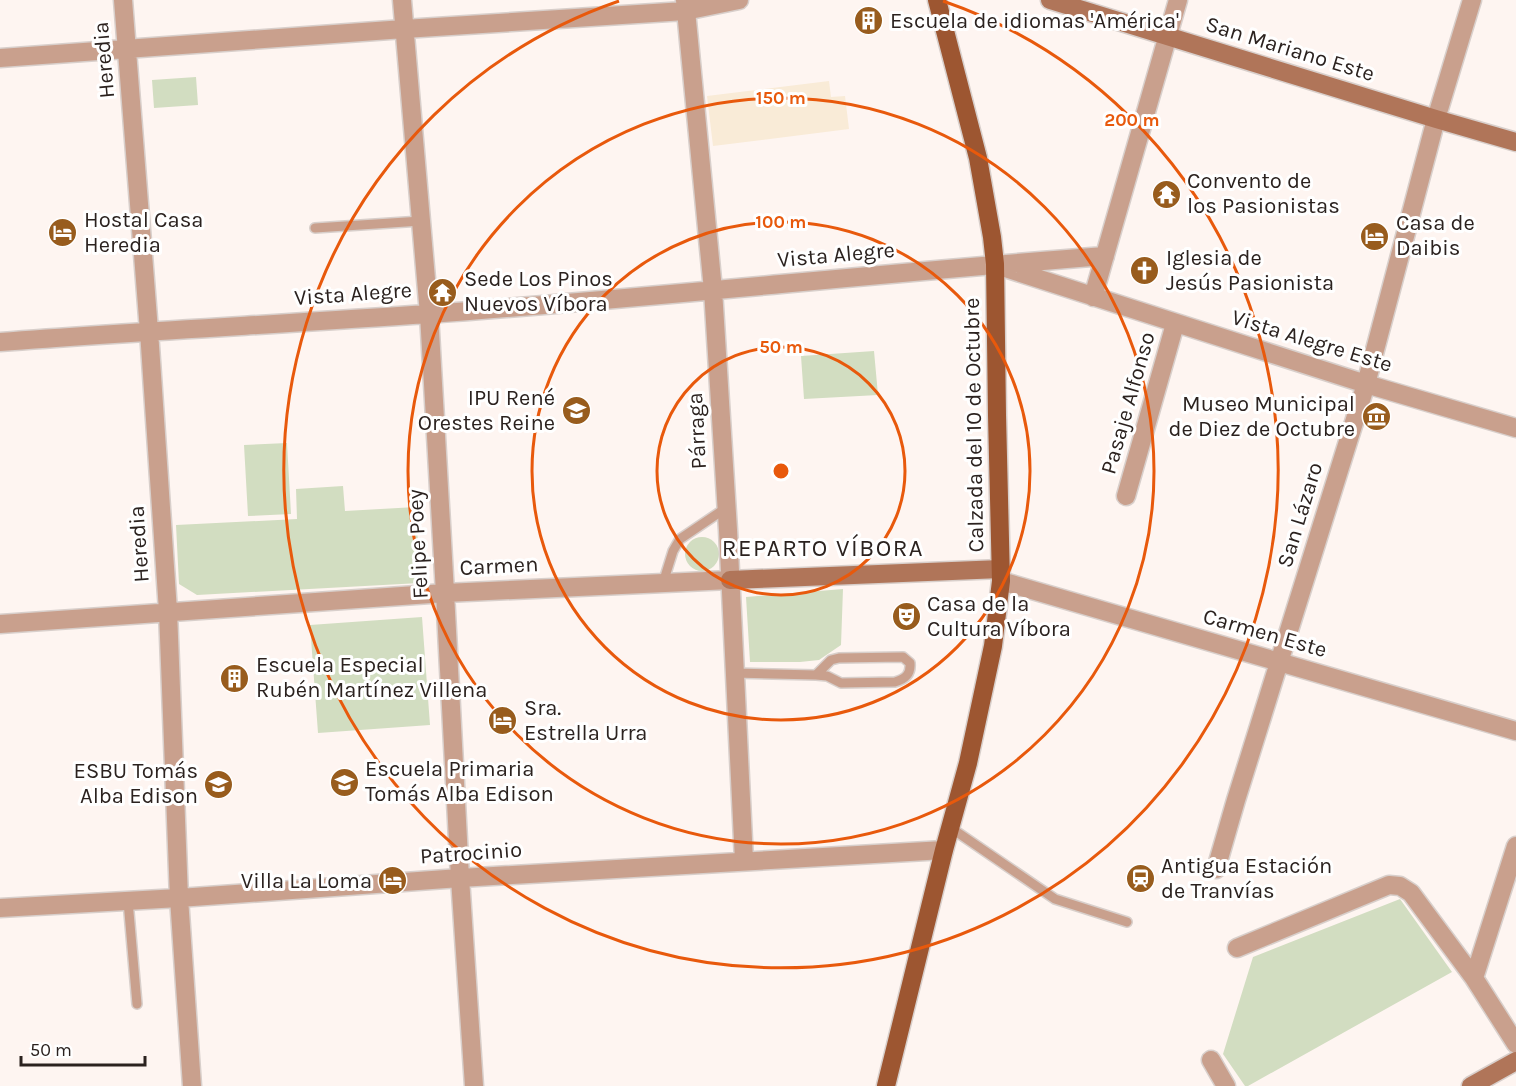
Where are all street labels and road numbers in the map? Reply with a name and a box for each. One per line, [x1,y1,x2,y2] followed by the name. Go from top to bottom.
[1202,11,1378,87] street label: San Mariano Este
[88,21,120,99] street label: Heredia
[776,237,896,273] street label: Vista Alegre
[293,277,413,311] street label: Vista Alegre
[959,297,989,553] street label: Calzada del 10 de Octubre
[1229,304,1395,378] street label: Vista Alegre Este
[1095,329,1161,477] street label: Pasaje Alfonso
[682,392,712,470] street label: Párraga
[1272,459,1328,571] street label: San Lázaro
[402,488,434,600] street label: Felipe Poey
[123,505,155,583] street label: Heredia
[459,551,539,581] street label: Carmen
[1200,603,1330,663] street label: Carmen Este
[419,836,523,870] street label: Patrocinio

